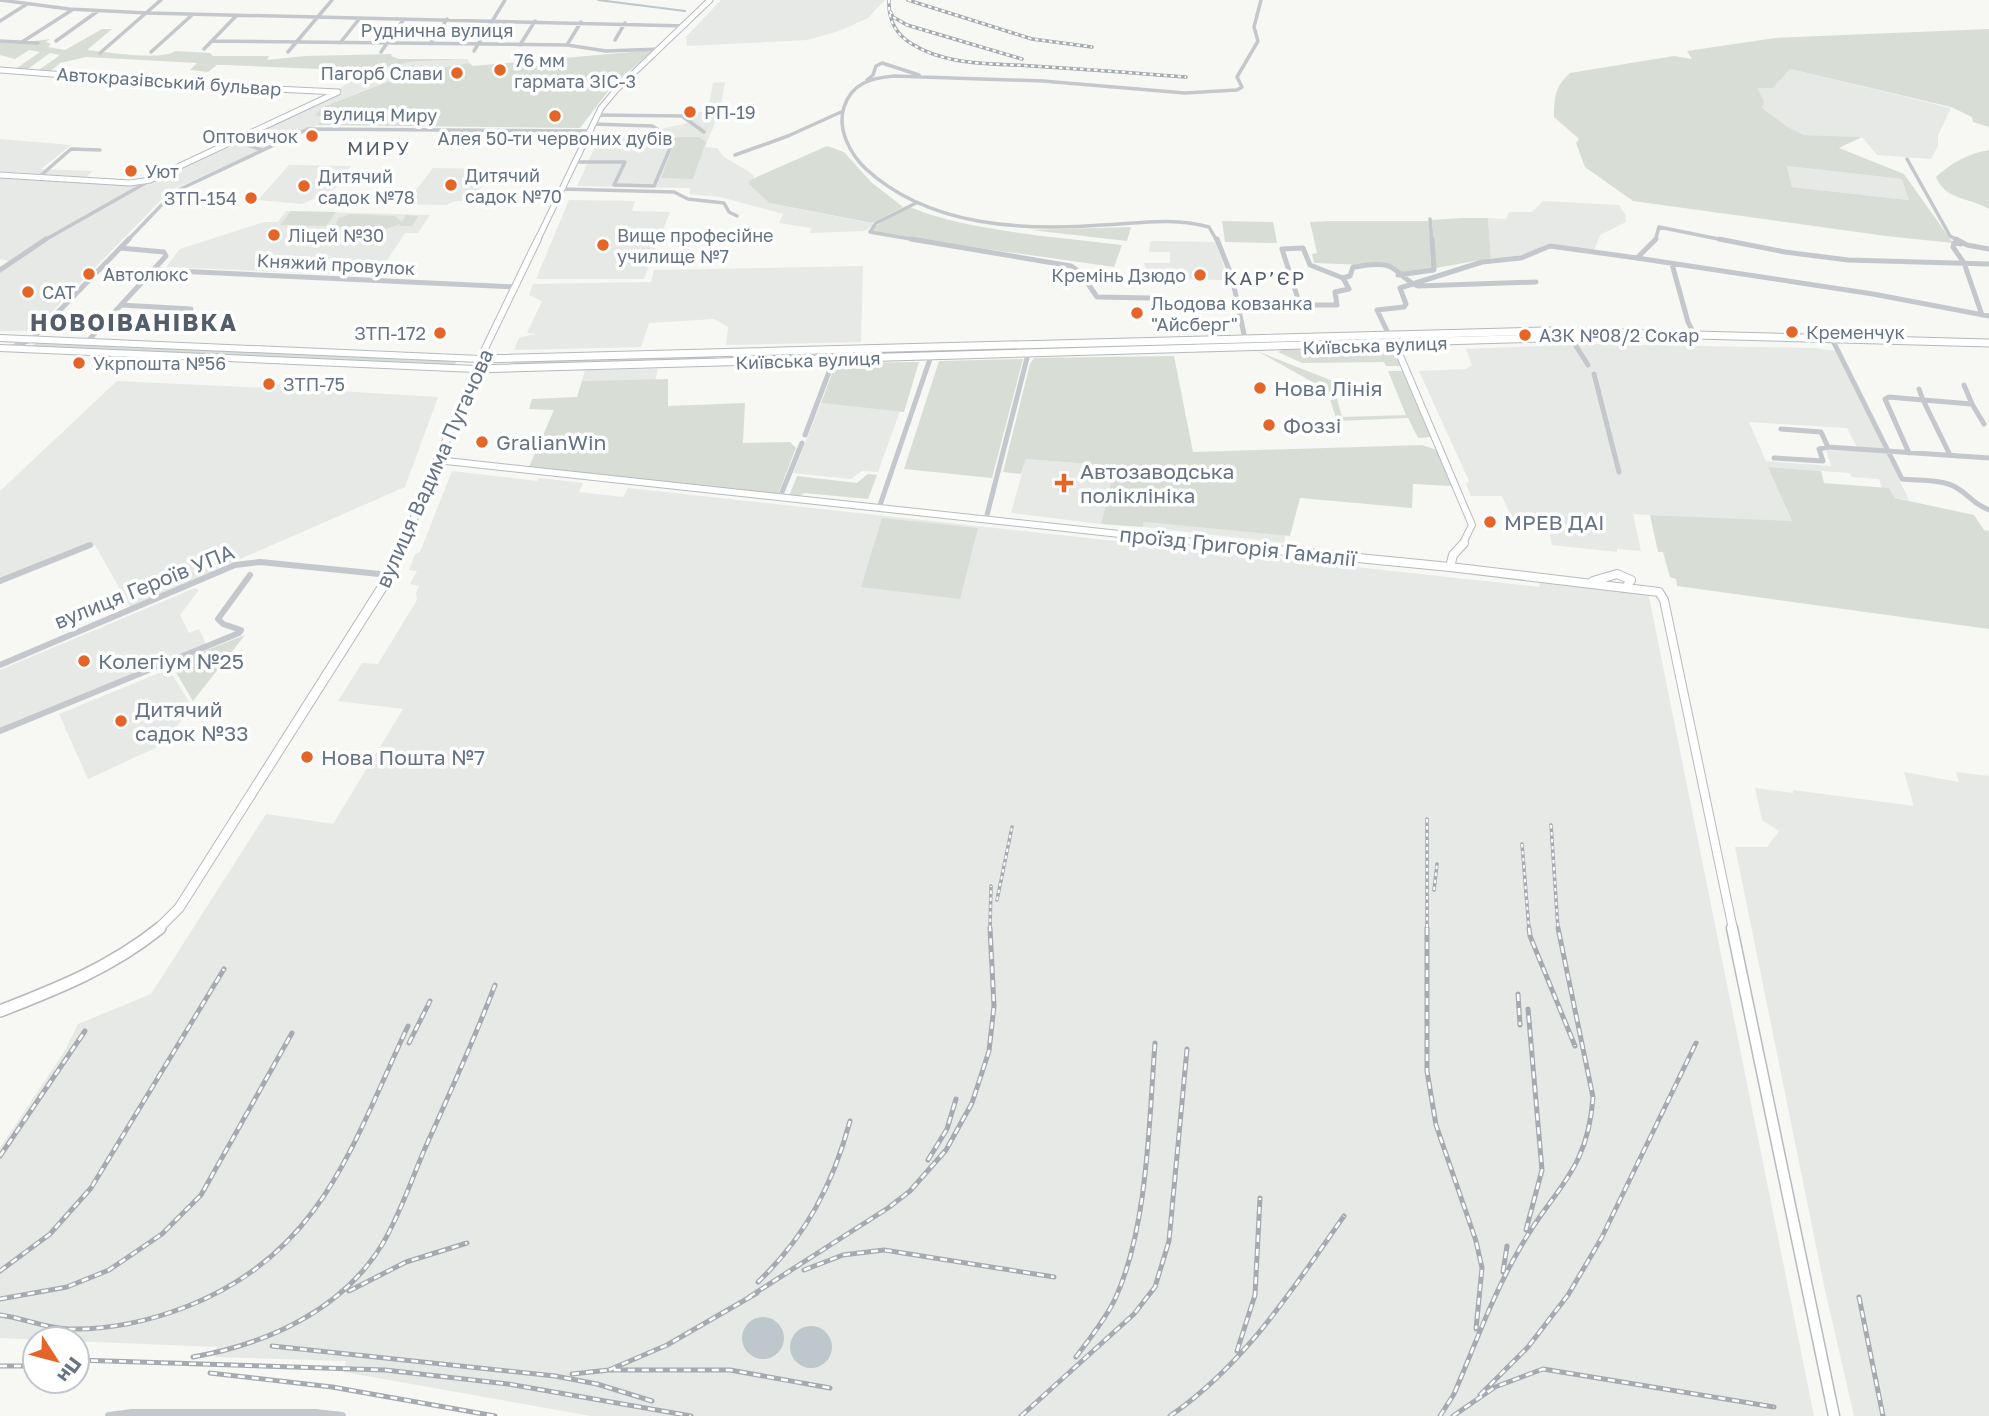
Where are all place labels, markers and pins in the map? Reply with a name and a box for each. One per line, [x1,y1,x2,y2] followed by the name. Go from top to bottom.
[514,49,636,92] place label: 76 мм гармата ЗІС-3
[321,62,443,84] place label: Пагорб Слави
[492,62,508,78] marker: 76 мм гармата ЗІС-3
[449,65,465,81] marker: Пагорб Слави
[704,101,756,123] place label: РП-19
[682,104,698,120] marker: РП-19
[547,108,563,124] marker: Алея 50-ти червоних дубів
[202,125,298,147] place label: Оптовичок
[438,127,672,149] place label: Алея 50-ти червоних дубів
[304,128,320,144] marker: Оптовичок
[145,160,179,182] place label: Уют
[123,163,139,179] marker: Уют
[465,164,562,207] place label: Дитячий садок №70
[318,165,415,208] place label: Дитячий садок №78
[443,177,459,193] marker: Дитячий садок №70
[296,178,312,194] marker: Дитячий садок №78
[164,187,237,209] place label: ЗТП-154
[243,190,259,206] marker: ЗТП-154
[288,224,384,246] place label: Ліцей №30
[617,224,774,267] place label: Вище професійне училище №7
[266,227,282,243] marker: Ліцей №30
[595,237,611,253] marker: Вище професійне училище №7
[103,263,189,285] place label: Автолюкс
[1051,264,1186,286] place label: Кремінь Дзюдо
[81,266,97,282] marker: Автолюкс
[1192,267,1208,283] marker: Кремінь Дзюдо
[42,281,76,303] place label: САТ
[20,284,36,300] marker: САТ
[1151,292,1313,335] place label: Льодова ковзанка "Айсберг"
[1129,305,1145,321] marker: Льодова ковзанка "Айсберг"
[1806,321,1905,343] place label: Кременчук
[354,322,426,344] place label: ЗТП-172
[1539,324,1699,346] place label: АЗК №08/2 Сокар
[1784,324,1800,340] marker: Кременчук
[432,325,448,341] marker: ЗТП-172
[1517,327,1533,343] marker: АЗК №08/2 Сокар
[93,352,226,374] place label: Укрпошта №56
[71,355,87,371] marker: Укрпошта №56
[283,373,345,395] place label: ЗТП-75
[1274,375,1383,401] place label: Нова Лінія
[261,376,277,392] marker: ЗТП-75
[1252,380,1268,396] marker: Нова Лінія
[1283,412,1341,438] place label: Фоззі
[1261,417,1277,433] marker: Фоззі
[496,429,606,455] place label: GralianWin
[474,434,490,450] marker: GralianWin
[1080,458,1234,508] place label: Автозаводська поліклініка
[1054,473,1074,493] marker: Автозаводська поліклініка
[1504,509,1605,535] place label: МРЕВ ДАІ
[1482,514,1498,530] marker: МРЕВ ДАІ
[98,648,244,674] place label: Колегіум №25
[76,653,92,669] marker: Колегіум №25
[135,696,249,746] place label: Дитячий садок №33
[113,713,129,729] marker: Дитячий садок №33
[321,744,485,770] place label: Нова Пошта №7
[299,749,315,765] marker: Нова Пошта №7

